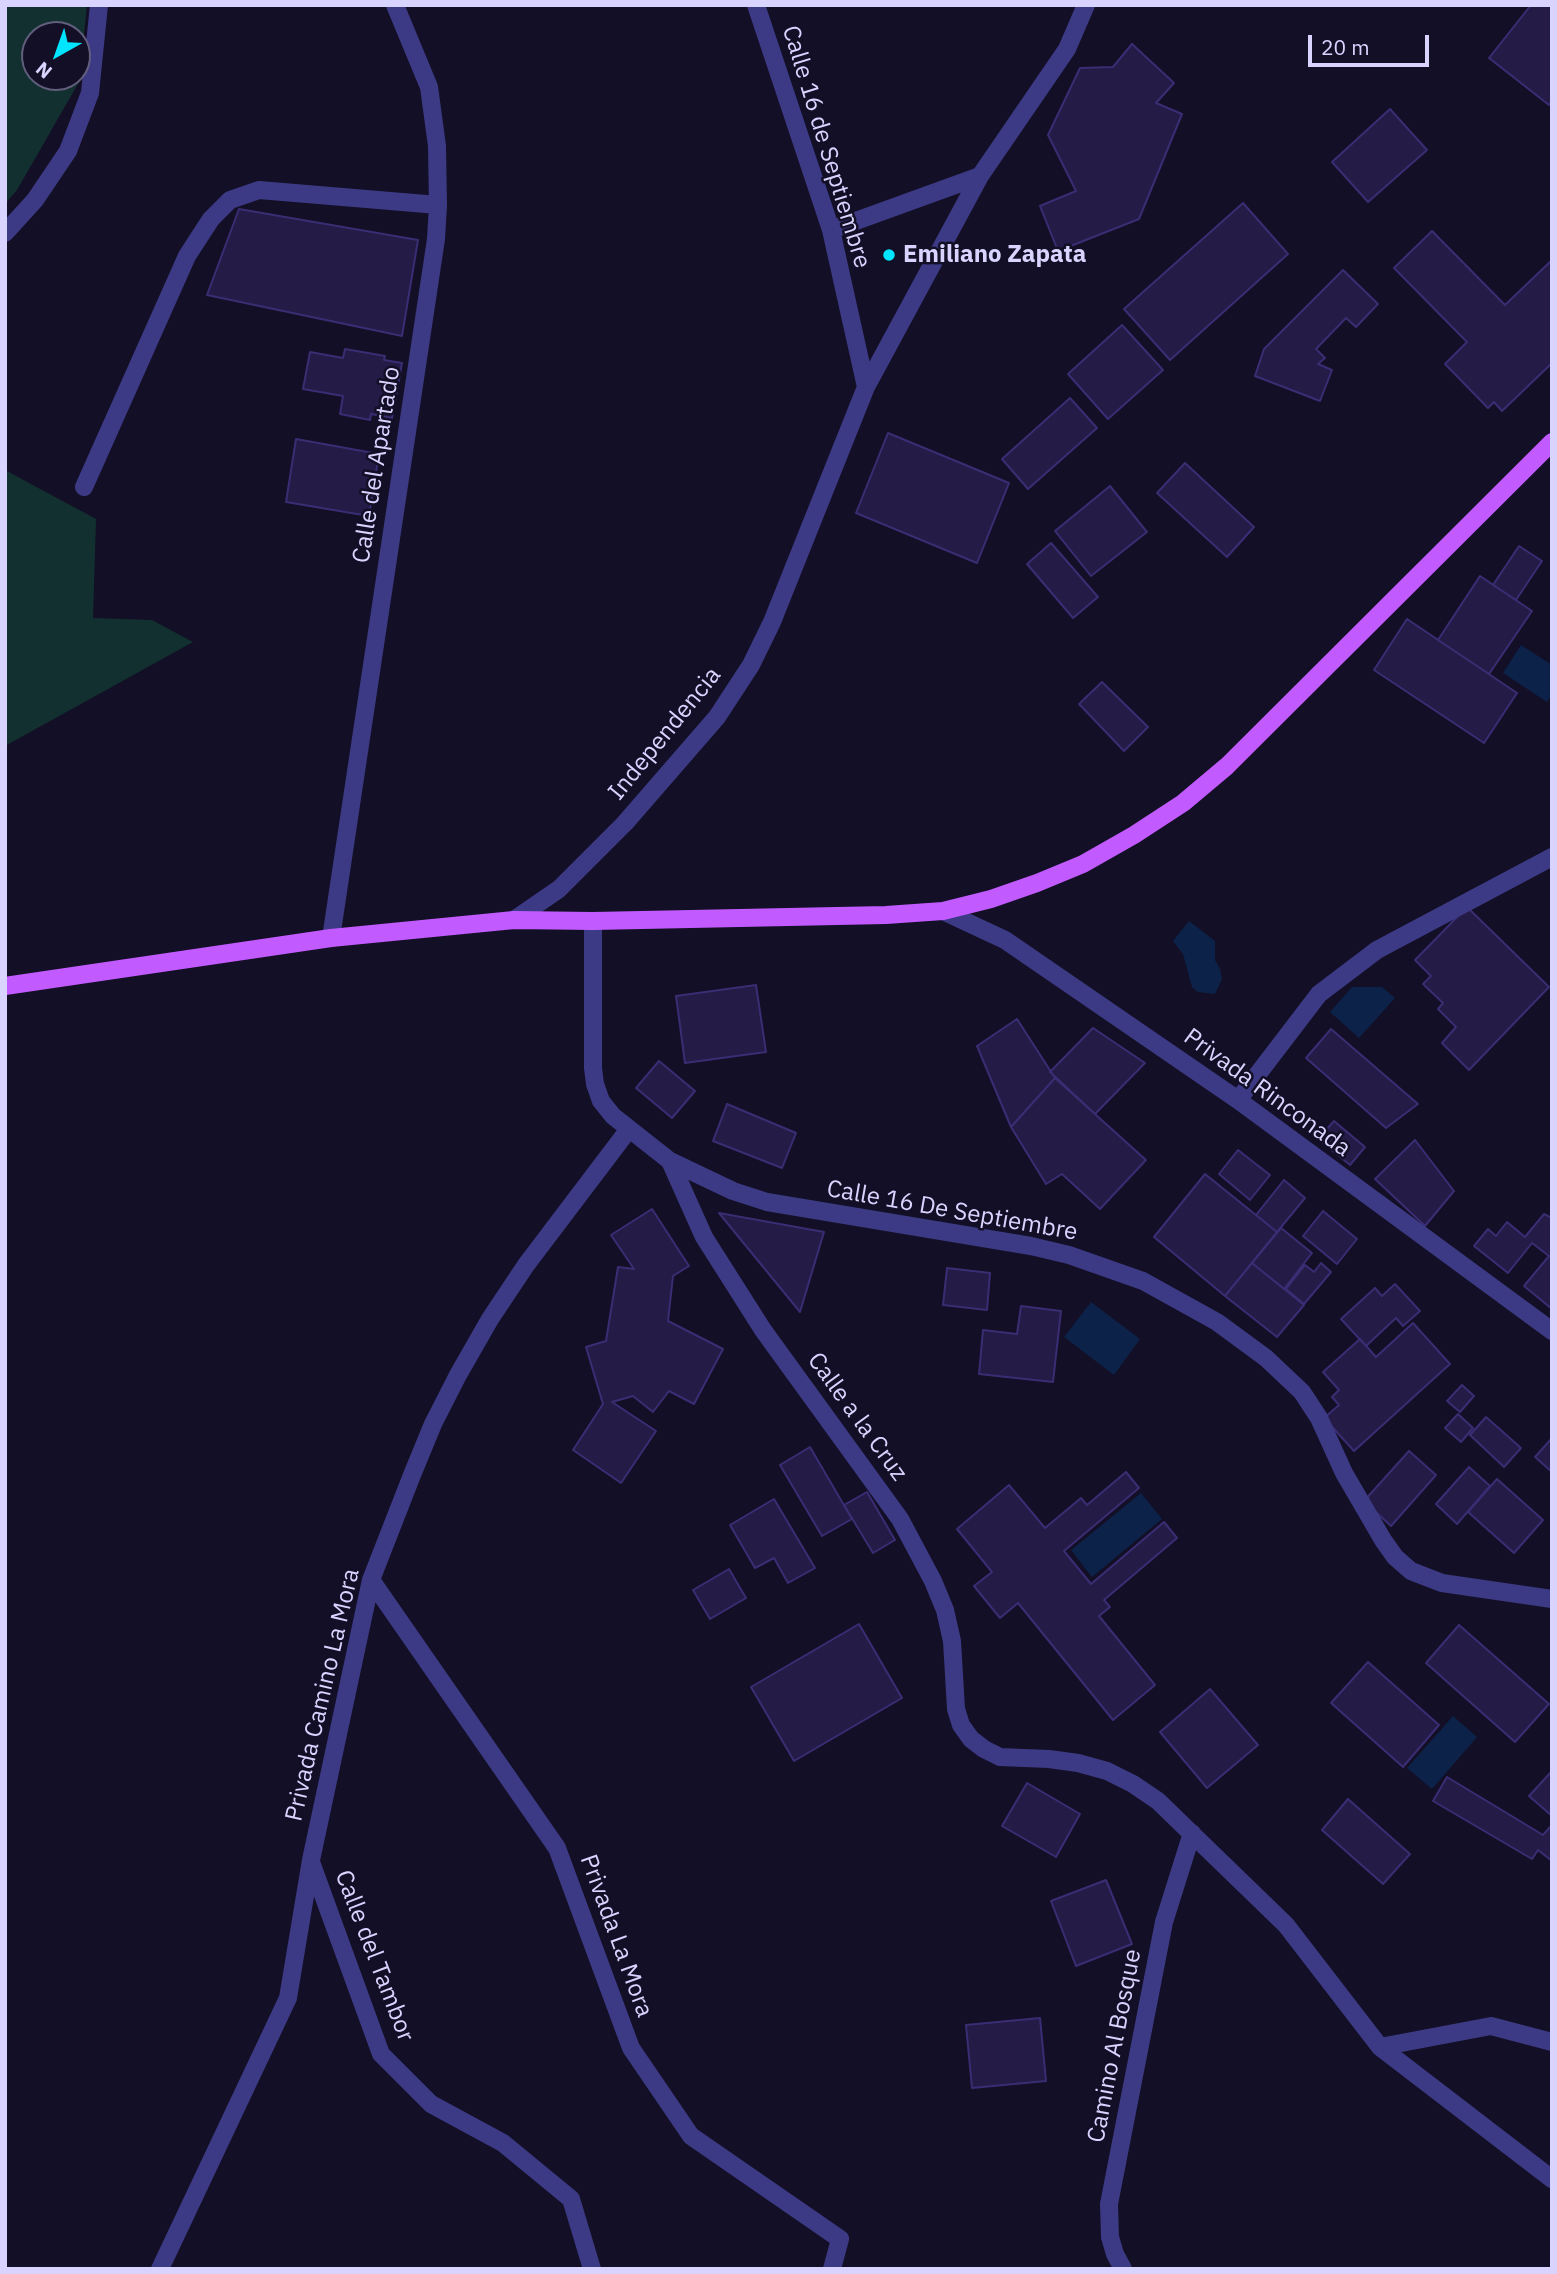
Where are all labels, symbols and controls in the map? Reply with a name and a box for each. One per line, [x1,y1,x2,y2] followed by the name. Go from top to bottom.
[21,21,91,91] north arrow
[1312,21,1433,65] scale bar
[775,22,877,272] street label: Calle 16 de Septiembre
[1321,33,1370,61] text: 20 m
[31,57,57,84] text: N
[903,241,1086,269] place label: Emiliano Zapata
[881,247,897,263] marker: Emiliano Zapata
[347,365,407,565] street label: Calle del Apartado
[603,662,727,806] street label: Independencia
[1178,1023,1356,1163] street label: Privada Rinconada
[824,1175,1080,1247] street label: Calle 16 De Septiembre
[801,1347,913,1487] street label: Calle a la Cruz
[280,1566,366,1824] street label: Privada Camino La Mora
[573,1851,659,2021] street label: Privada La Mora
[328,1866,420,2046] street label: Calle del Tambor
[1082,1947,1148,2145] street label: Camino Al Bosque

